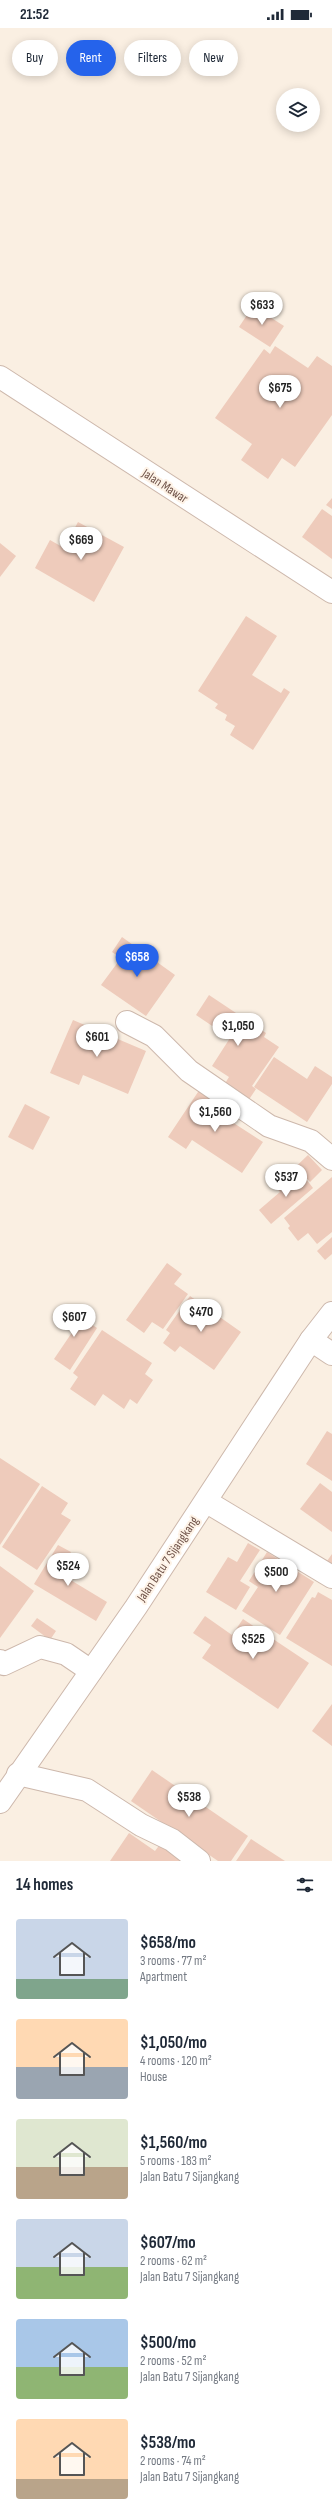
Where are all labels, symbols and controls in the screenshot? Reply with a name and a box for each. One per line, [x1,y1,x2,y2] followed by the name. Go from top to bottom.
[20,5,49,24] text: 21:52
[12,40,58,76] chip: Buy
[66,40,116,76] chip: Rent
[124,40,181,76] chip: Filters
[189,40,238,76] chip: New
[276,88,320,132] map controls
[276,88,320,132] button: layers
[238,292,286,326] pin: $633
[250,297,274,313] text: $633
[256,375,304,409] pin: $675
[268,380,292,396] text: $675
[138,465,191,507] street label: Jalan Mawar
[57,527,105,561] pin: $669
[68,532,94,548] text: $669
[113,944,161,978] pin: $658
[125,949,149,965] text: $658
[205,1013,271,1047] pin: $1,050
[221,1018,255,1034] text: $1,050
[73,1024,121,1058] pin: $601
[85,1029,109,1045] text: $601
[182,1099,248,1133] pin: $1,560
[198,1104,232,1120] text: $1,560
[262,1164,310,1198] pin: $537
[274,1169,298,1185] text: $537
[177,1299,225,1333] pin: $470
[50,1304,98,1338] pin: $607
[189,1304,213,1320] text: $470
[62,1309,86,1325] text: $607
[133,1513,202,1605] street label: Jalan Batu 7 Sijangkang
[44,1553,92,1587] pin: $524
[56,1558,80,1574] text: $524
[252,1559,300,1593] pin: $500
[264,1564,288,1580] text: $500
[229,1626,277,1660] pin: $525
[241,1631,265,1647] text: $525
[165,1784,213,1818] pin: $538
[177,1789,201,1805] text: $538
[294,1874,316,1896] icon: filters
[16,1875,73,1895] text: 14 homes
[140,1933,196,1953] text: $658/mo
[48,1935,96,1983] icon: home
[140,1953,206,1969] text: 3 rooms · 77 m²
[140,1969,187,1985] text: Apartment
[140,2033,207,2053] text: $1,050/mo
[48,2035,96,2083] icon: home
[140,2053,212,2069] text: 4 rooms · 120 m²
[140,2069,167,2085] text: House
[140,2133,207,2153] text: $1,560/mo
[48,2135,96,2183] icon: home
[140,2153,211,2169] text: 5 rooms · 183 m²
[140,2169,239,2185] text: Jalan Batu 7 Sijangkang
[140,2233,196,2253] text: $607/mo
[48,2235,96,2283] icon: home
[140,2253,207,2269] text: 2 rooms · 62 m²
[140,2269,239,2285] text: Jalan Batu 7 Sijangkang
[140,2333,196,2353] text: $500/mo
[48,2335,96,2383] icon: home
[140,2353,207,2369] text: 2 rooms · 52 m²
[140,2369,239,2385] text: Jalan Batu 7 Sijangkang
[140,2433,196,2453] text: $538/mo
[48,2435,96,2483] icon: home
[140,2453,206,2469] text: 2 rooms · 74 m²
[140,2469,239,2485] text: Jalan Batu 7 Sijangkang

